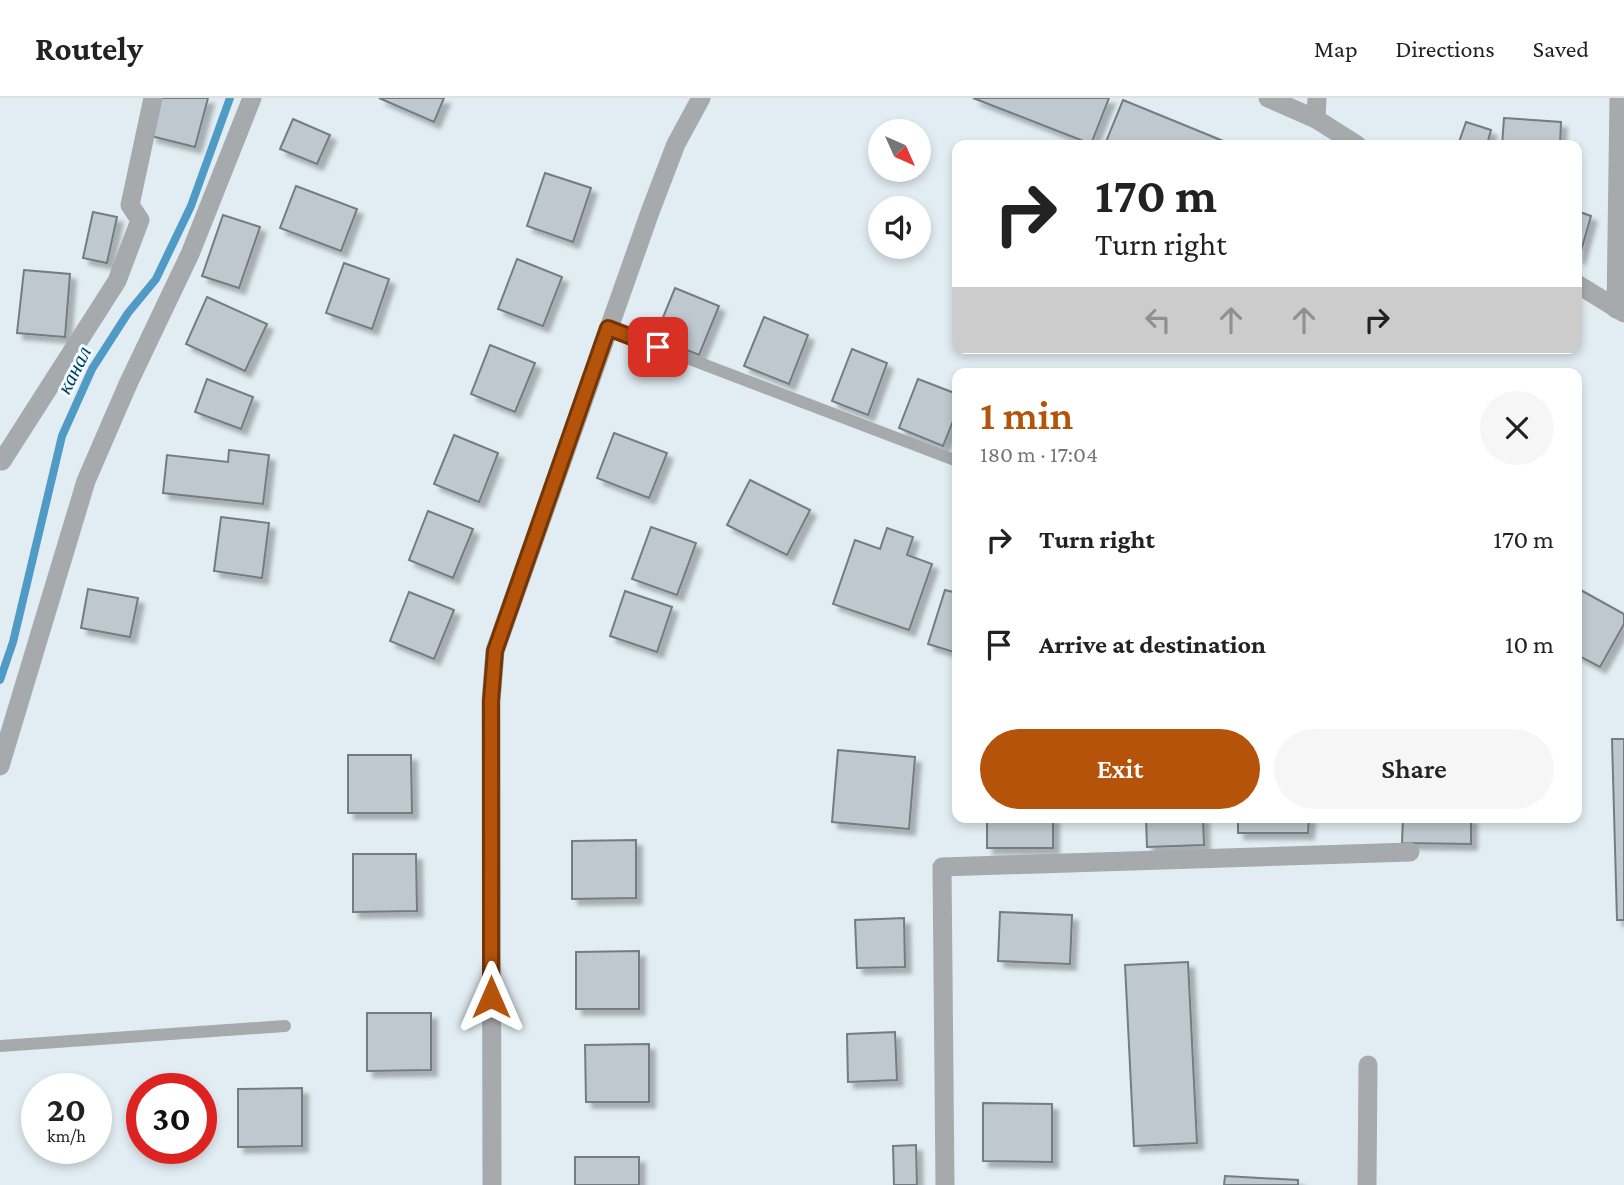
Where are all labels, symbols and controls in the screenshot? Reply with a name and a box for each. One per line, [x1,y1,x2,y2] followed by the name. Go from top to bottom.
[35,30,143,67] text: Routely
[1314,35,1358,62] text: Map
[1396,35,1495,62] text: Directions
[1533,35,1589,62] text: Saved
[868,119,931,182] north arrow
[868,119,931,259] map controls
[980,168,1071,259] icon: right
[1095,168,1217,223] text: 170 m
[868,196,931,259] button: sound
[1095,226,1227,262] text: Turn right
[1139,301,1177,339] icon: left
[1212,301,1250,339] icon: ahead
[1285,301,1323,339] icon: ahead
[1358,301,1396,339] icon: right
[628,317,688,377] pin
[639,328,677,366] icon: arrive
[52,342,96,398] water label: канал
[980,391,1073,438] text: 1 min
[1480,391,1554,465] button: close
[980,441,1098,467] text: 180 m · 17:04
[980,521,1018,559] icon: right
[1039,525,1155,554] text: Turn right
[1493,525,1554,554] text: 170 m
[980,626,1018,664] icon: arrive
[1039,630,1266,659] text: Arrive at destination
[1505,630,1554,659] text: 10 m
[980,729,1260,809] button: Exit
[1274,729,1554,809] button: Share
[454,960,528,1034] position arrow
[126,1073,217,1164] speed limit sign: 30
[47,1090,86,1129] text: 20
[47,1126,86,1146] text: km/h

